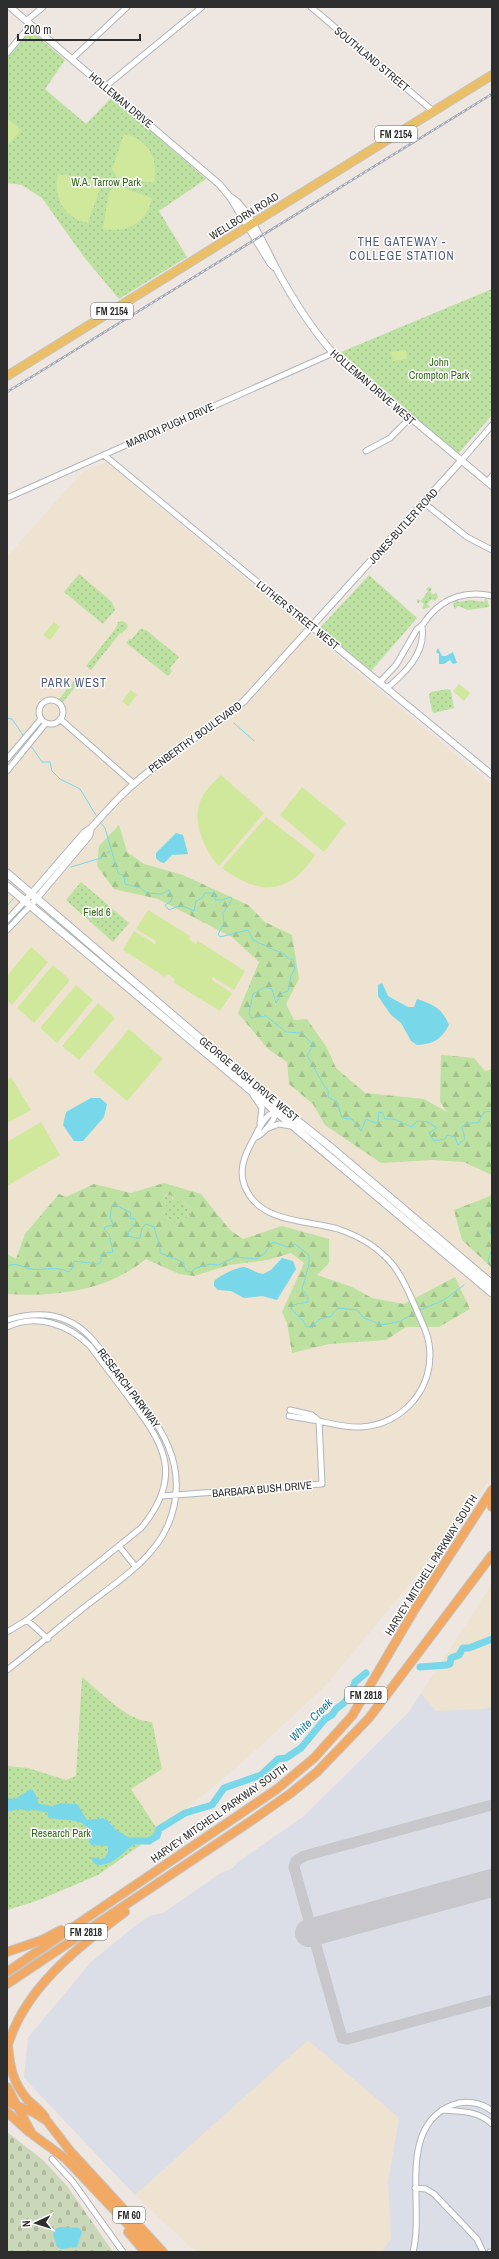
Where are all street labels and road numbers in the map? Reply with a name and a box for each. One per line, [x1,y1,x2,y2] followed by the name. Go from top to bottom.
[332,24,413,95] street label: SOUTHLAND STREET
[86,69,156,131] street label: HOLLEMAN DRIVE
[375,126,417,142] road number: FM 2154
[207,189,281,243] street label: WELLBORN ROAD
[91,303,133,319] road number: FM 2154
[328,346,419,428] street label: HOLLEMAN DRIVE WEST
[124,399,216,451] street label: MARION PUGH DRIVE
[365,485,441,567] street label: JONES-BUTLER ROAD
[254,577,343,653] street label: LUTHER STREET WEST
[145,698,245,776] street label: PENBERTHY BOULEVARD
[196,1033,302,1125] street label: GEORGE BUSH DRIVE WEST
[94,1345,164,1431] street label: RESEARCH PARKWAY
[211,1478,313,1500] street label: BARBARA BUSH DRIVE
[382,1492,480,1638] street label: HARVEY MITCHELL PARKWAY SOUTH
[345,1687,387,1703] road number: FM 2818
[148,1760,290,1866] street label: HARVEY MITCHELL PARKWAY SOUTH
[65,1924,107,1940] road number: FM 2818
[113,2207,145,2223] road number: FM 60

